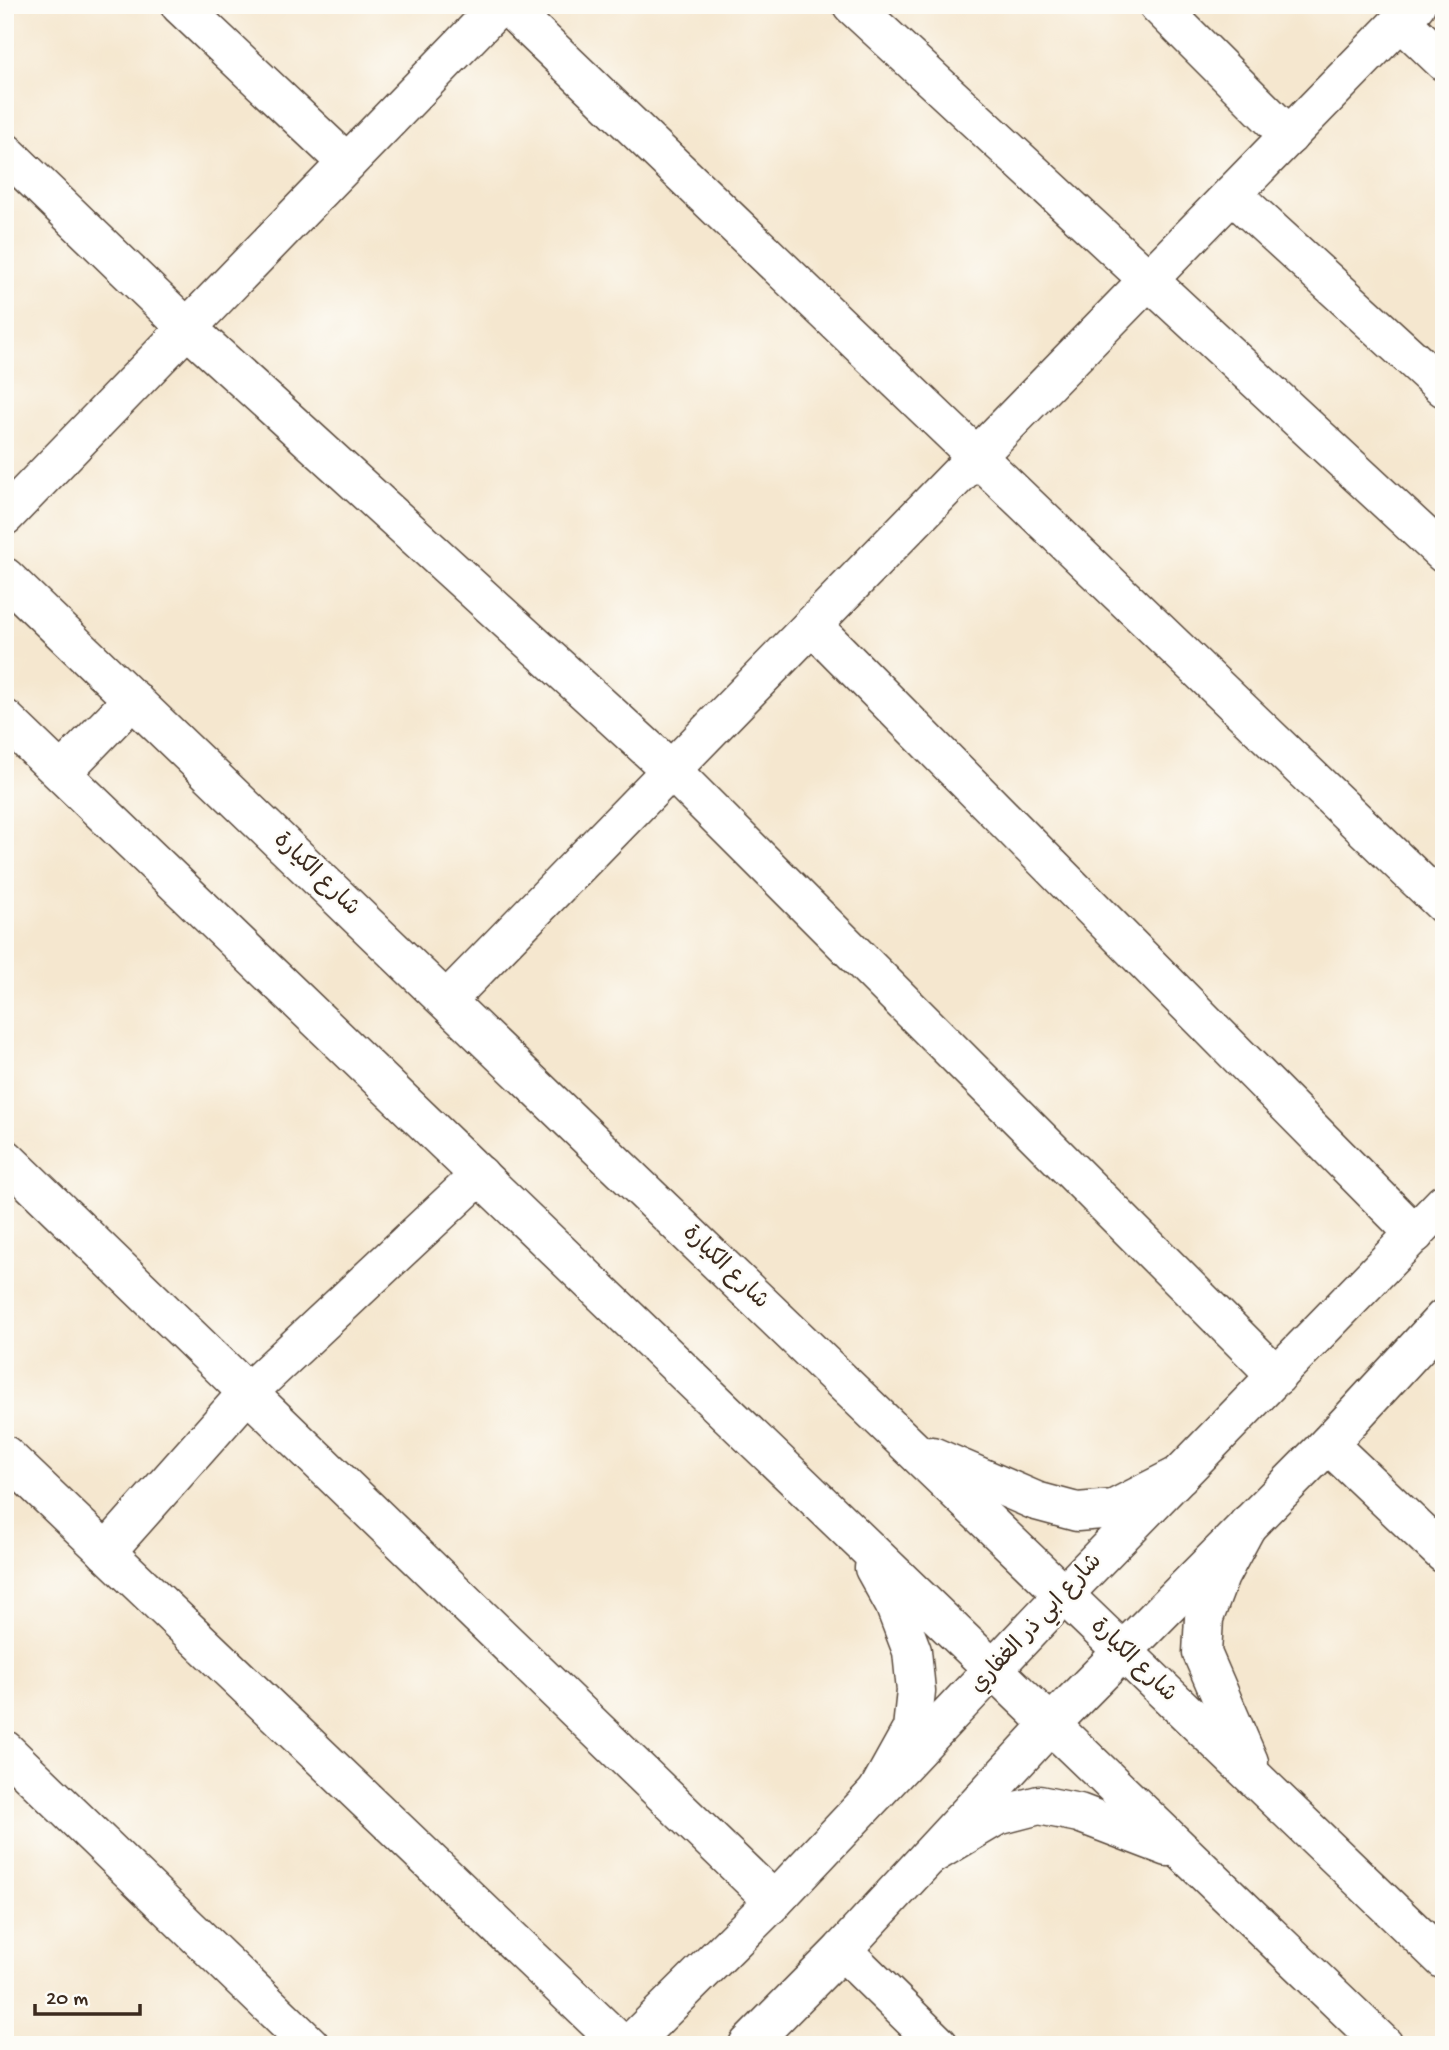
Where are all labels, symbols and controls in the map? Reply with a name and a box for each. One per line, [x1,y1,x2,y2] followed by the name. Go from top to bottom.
[267,827,365,923] street label: شارع الكيارة
[676,1220,774,1316] street label: شارع الكيارة
[965,1549,1112,1702] street label: شارع ابي ذر الغفاري
[1084,1613,1182,1709] street label: شارع الكيارة
[35,1973,140,2017] scale bar
[46,1988,88,2013] text: 20 m

